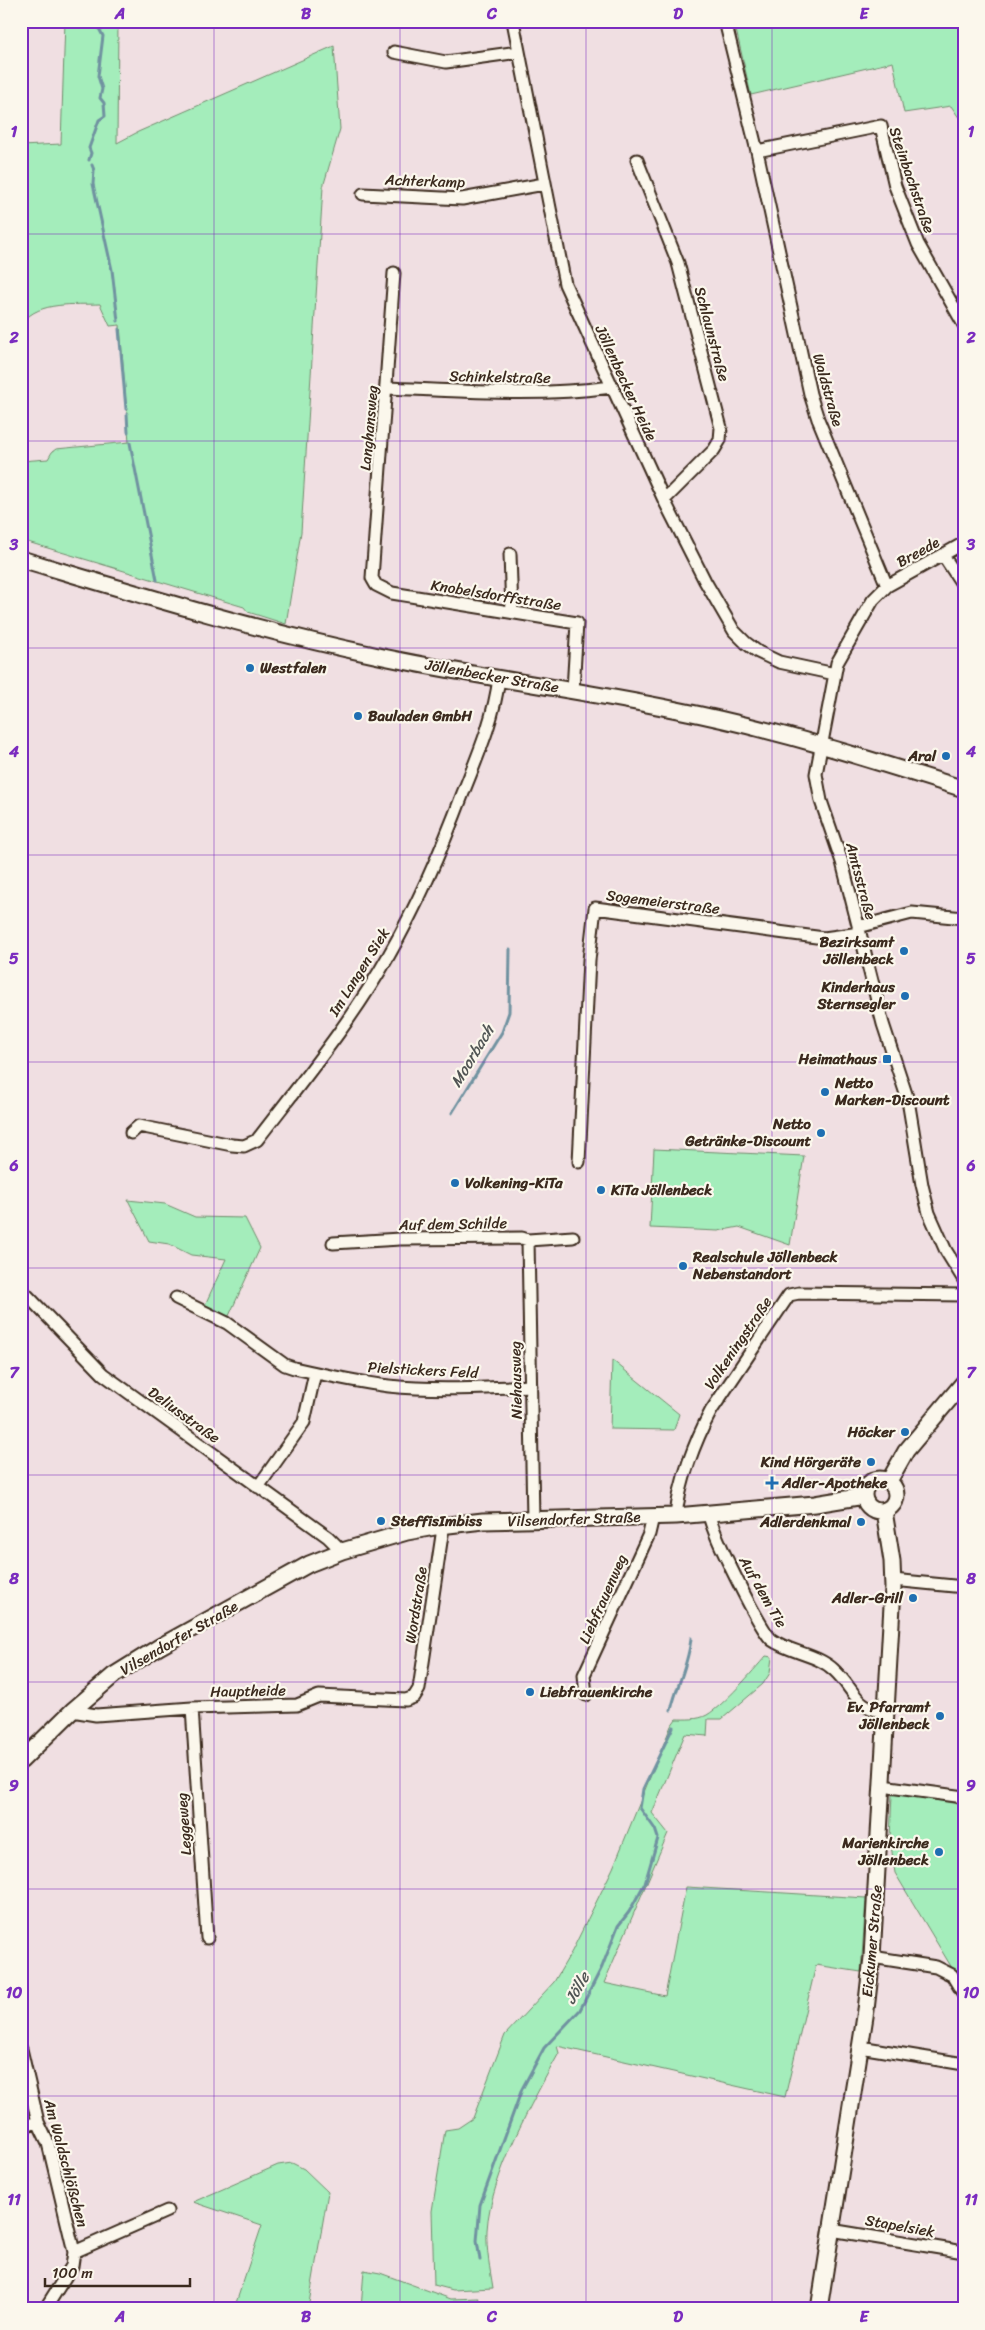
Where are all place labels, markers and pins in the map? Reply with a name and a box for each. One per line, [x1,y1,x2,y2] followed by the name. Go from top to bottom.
[260,655,327,681] place label: Westfalen
[244,662,256,674] marker: Westfalen
[368,703,472,729] place label: Bauladen GmbH
[352,710,364,722] marker: Bauladen GmbH
[907,743,937,769] place label: Aral
[940,750,952,762] marker: Aral
[819,929,895,972] place label: Bezirksamt Jöllenbeck
[898,945,910,957] marker: Bezirksamt Jöllenbeck
[816,974,897,1017] place label: Kinderhaus Sternsegler
[899,990,911,1002] marker: Kinderhaus Sternsegler
[798,1046,878,1072] place label: Heimathaus
[881,1053,893,1065] marker: Heimathaus
[834,1070,950,1113] place label: Netto Marken-Discount
[819,1086,831,1098] marker: Netto Marken-Discount
[684,1111,811,1154] place label: Netto Getränke-Discount
[815,1127,827,1139] marker: Netto Getränke-Discount
[465,1170,563,1196] place label: Volkening-KiTa
[449,1177,461,1189] marker: Volkening-KiTa
[610,1177,712,1203] place label: KiTa Jöllenbeck
[595,1184,607,1196] marker: KiTa Jöllenbeck
[692,1244,839,1287] place label: Realschule Jöllenbeck Nebenstandort
[677,1260,689,1272] marker: Realschule Jöllenbeck Nebenstandort
[846,1419,897,1445] place label: Höcker
[899,1426,911,1438] marker: Höcker
[760,1449,861,1475] place label: Kind Hörgeräte
[865,1456,877,1468] marker: Kind Hörgeräte
[781,1470,888,1496] place label: Adler-Apotheke
[766,1477,778,1489] marker: Adler-Apotheke
[390,1508,483,1534] place label: SteffisImbiss
[759,1509,852,1535] place label: Adlerdenkmal
[375,1515,387,1527] marker: SteffisImbiss
[855,1516,867,1528] marker: Adlerdenkmal
[831,1585,904,1611] place label: Adler-Grill
[907,1592,919,1604] marker: Adler-Grill
[540,1679,653,1705] place label: Liebfrauenkirche
[524,1686,536,1698] marker: Liebfrauenkirche
[847,1694,931,1737] place label: Ev. Pfarramt Jöllenbeck
[934,1710,946,1722] marker: Ev. Pfarramt Jöllenbeck
[841,1830,929,1873] place label: Marienkirche Jöllenbeck
[933,1846,945,1858] marker: Marienkirche Jöllenbeck

